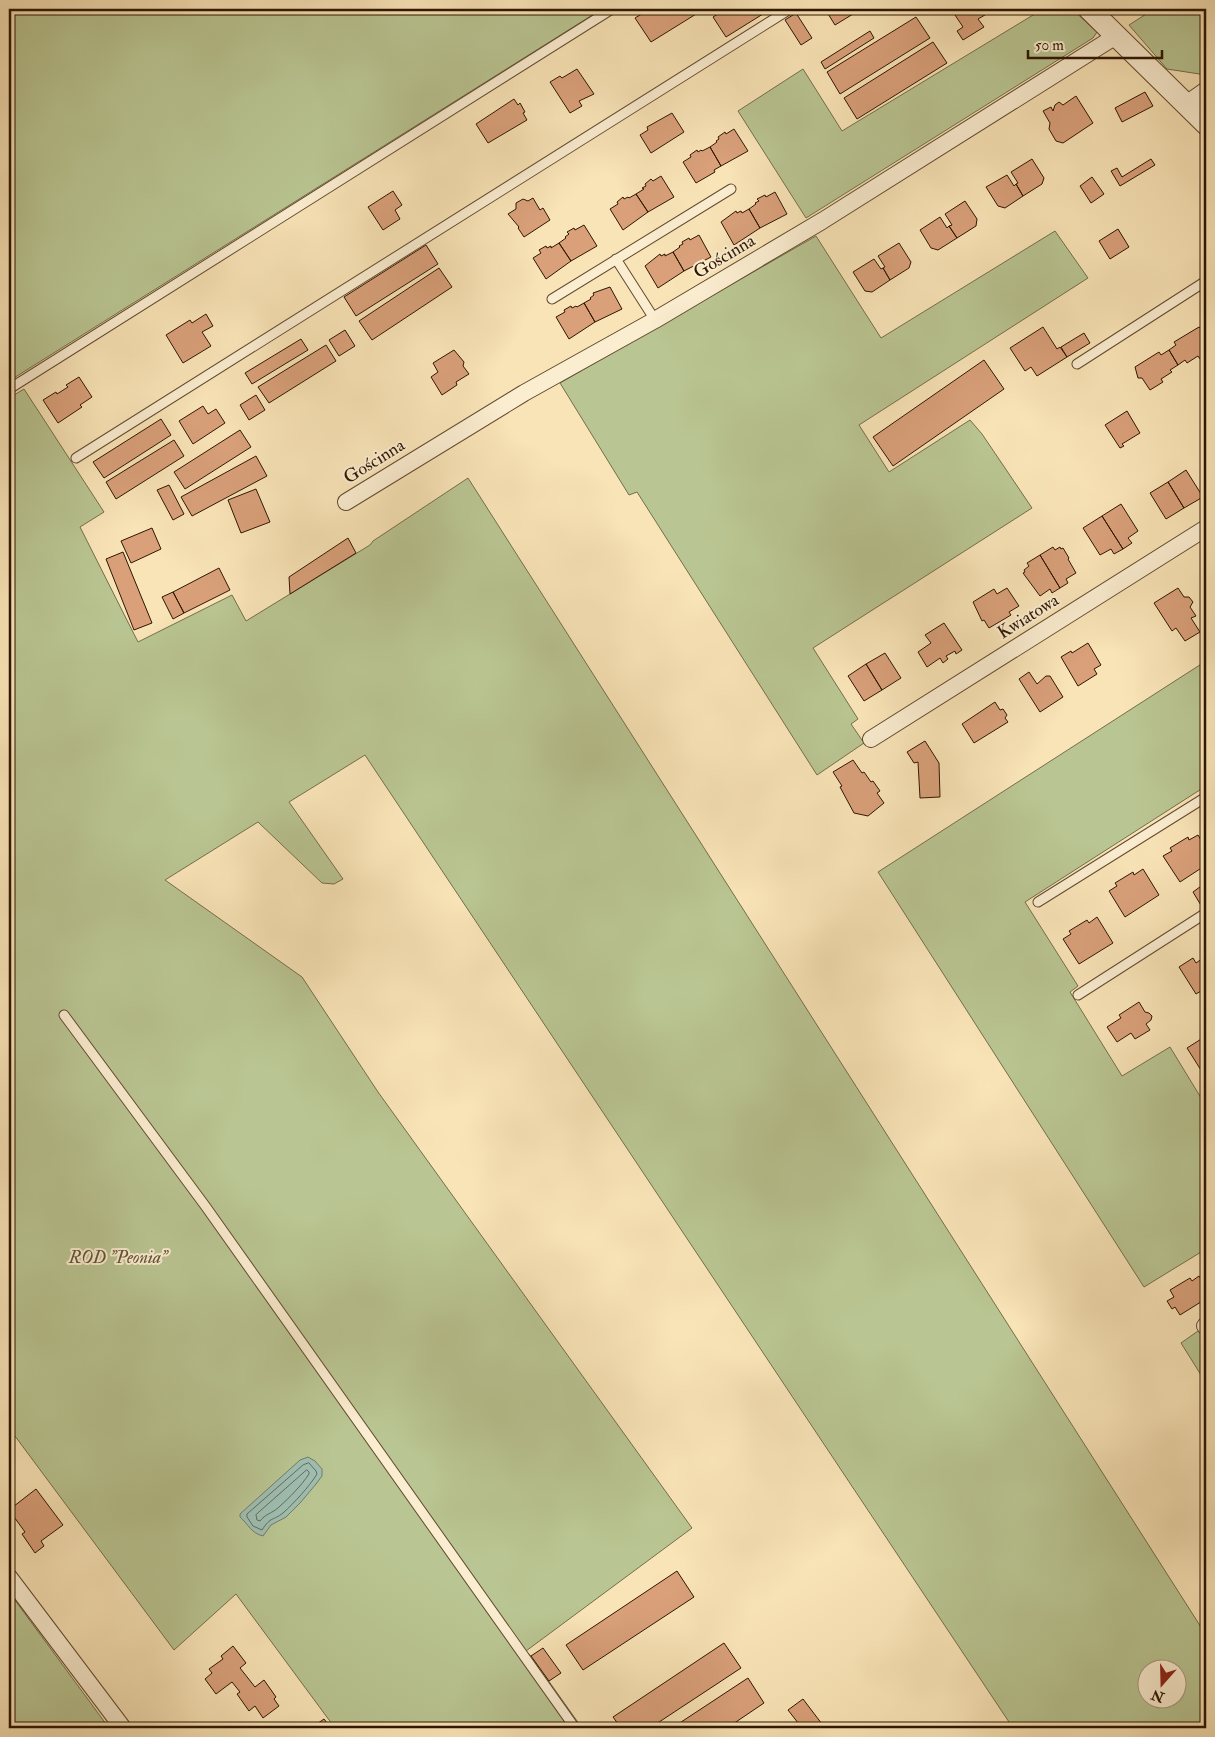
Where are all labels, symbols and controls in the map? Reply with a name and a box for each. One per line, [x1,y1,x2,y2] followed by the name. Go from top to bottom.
[1028,28,1161,60] scale bar
[1035,36,1064,55] text: 50 m
[689,229,760,284] street label: Gościnna
[339,433,410,489] street label: Gościnna
[993,588,1064,644] street label: Kwiatowa
[68,1246,169,1269] park label: ROD "Peonia"
[1138,1660,1188,1710] north arrow
[1148,1685,1167,1706] text: N

